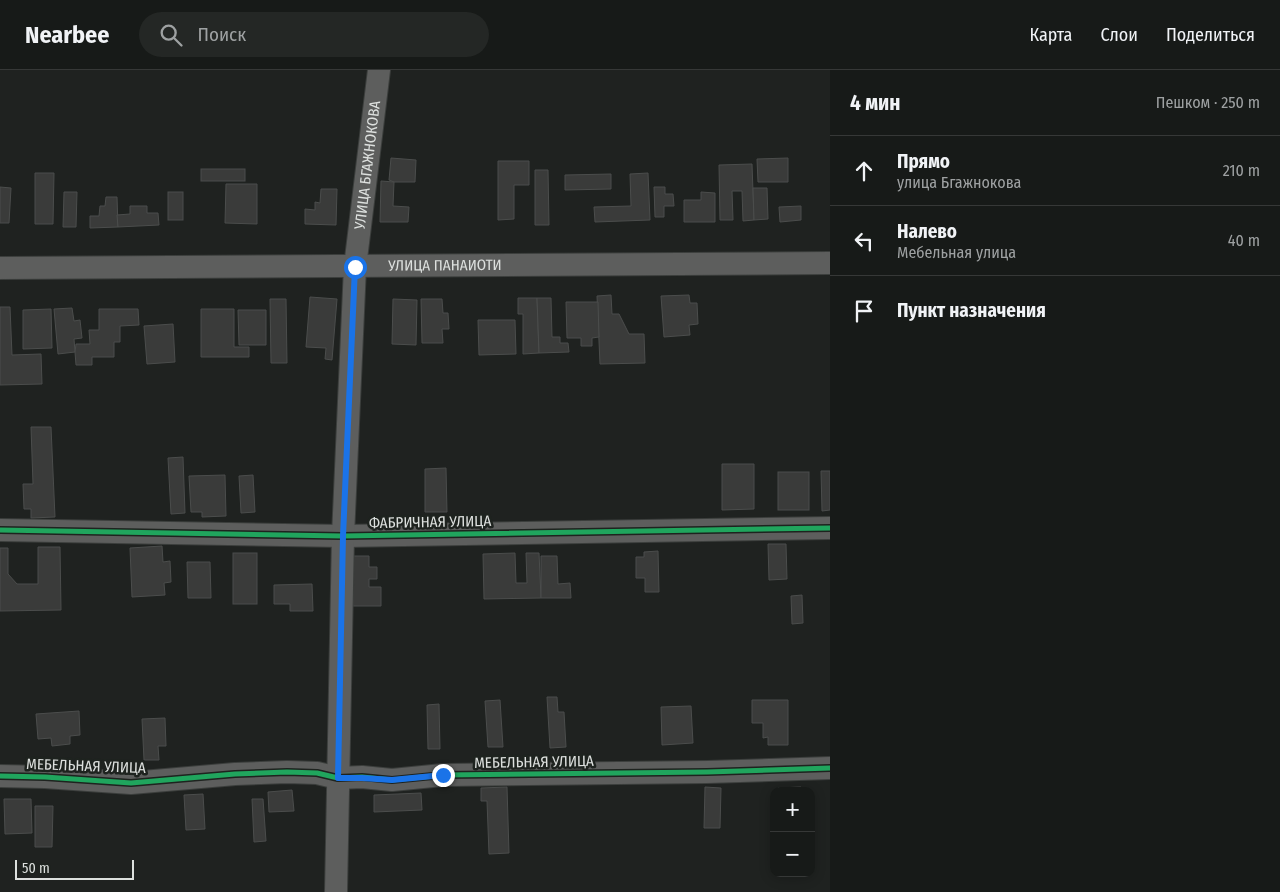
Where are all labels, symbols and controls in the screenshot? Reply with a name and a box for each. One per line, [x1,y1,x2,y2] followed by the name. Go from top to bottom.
[139,12,489,57] search box
[25,21,109,49] text: Nearbee
[157,21,185,49] icon: search
[197,23,246,46] text: Поиск
[1029,24,1072,46] text: Карта
[1100,24,1138,46] text: Слои
[1166,24,1255,46] text: Поделиться
[850,90,900,116] text: 4 мин
[1156,93,1260,112] text: Пешком · 250 m
[351,100,384,231] street label: УЛИЦА БГАЖНОКОВА
[897,150,950,173] text: Прямо
[850,157,878,185] icon: ahead
[1223,161,1260,180] text: 210 m
[897,173,1021,192] text: улица Бгажнокова
[897,220,957,243] text: Налево
[850,227,878,255] icon: left
[1228,231,1260,250] text: 40 m
[897,243,1016,262] text: Мебельная улица
[344,256,367,279] route start
[387,256,502,275] street label: УЛИЦА ПАНАИОТИ
[850,297,878,325] icon: arrive
[897,299,1046,322] text: Пункт назначения
[369,512,491,532] street label: ФАБРИЧНАЯ УЛИЦА
[474,752,594,772] street label: МЕБЕЛЬНАЯ УЛИЦА
[26,755,146,777] street label: МЕБЕЛЬНАЯ УЛИЦА
[432,764,455,787] route end
[770,787,815,877] map controls
[770,787,815,832] button: +
[770,832,815,877] button: −
[15,857,134,880] scale bar
[22,860,50,877] text: 50 m

